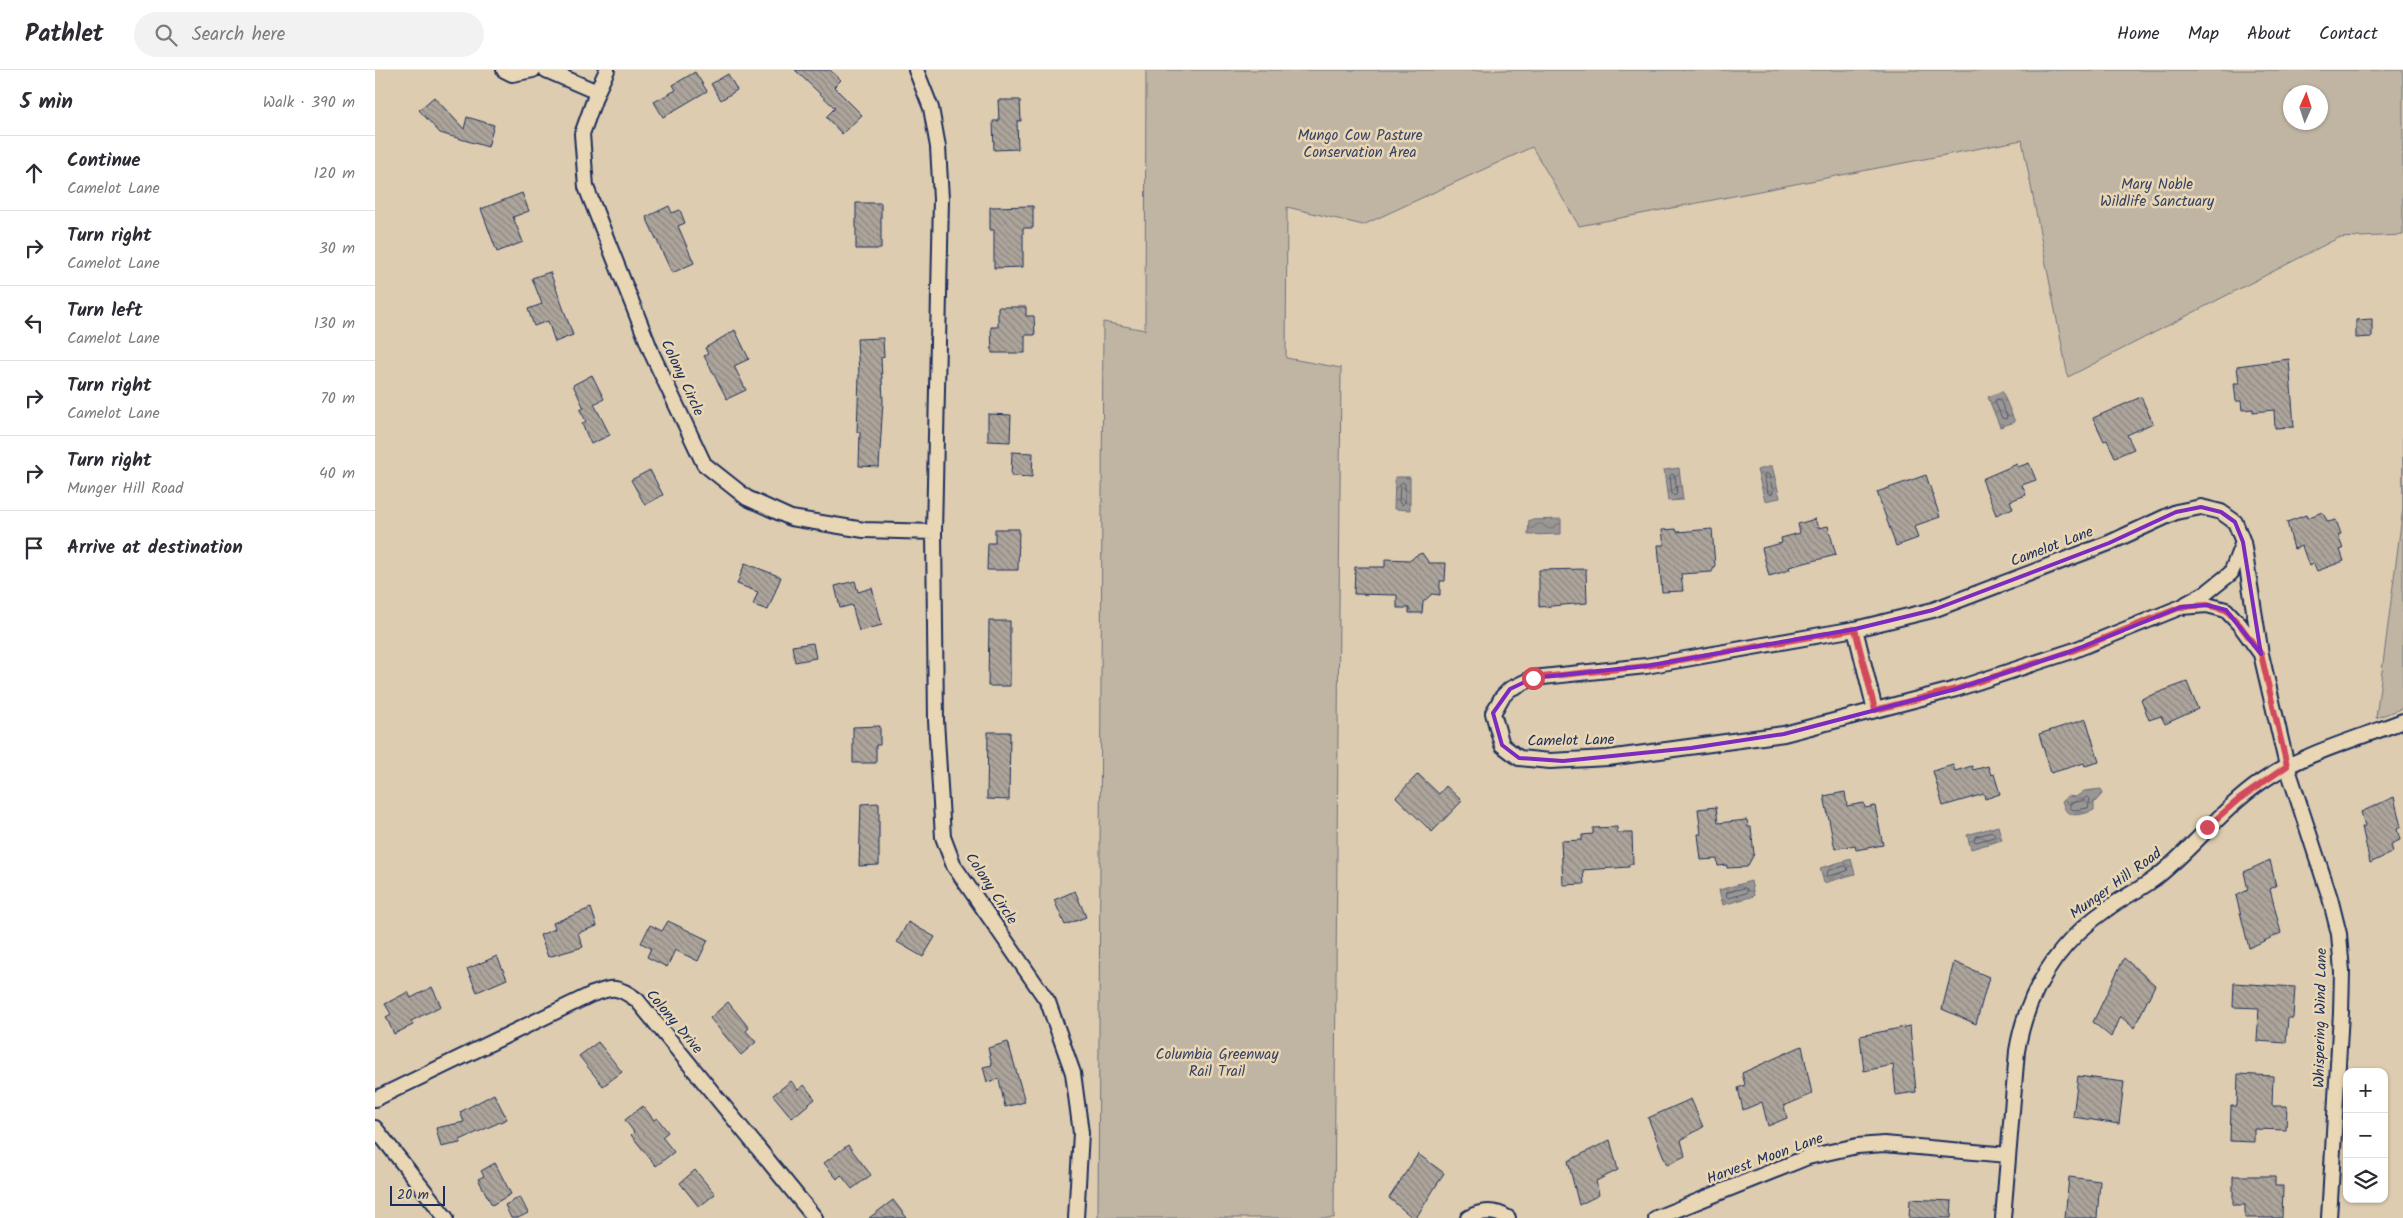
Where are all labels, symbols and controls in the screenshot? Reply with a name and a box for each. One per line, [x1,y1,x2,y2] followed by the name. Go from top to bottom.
[134,12,484,57] search box
[25,15,104,54] text: Pathlet
[192,20,285,50] text: Search here
[2117,20,2160,49] text: Home
[2188,20,2219,49] text: Map
[2247,20,2291,49] text: About
[2319,20,2378,49] text: Contact
[152,21,180,49] icon: search
[2283,85,2328,130] north arrow
[20,86,73,119] text: 5 min
[263,90,355,115] text: Walk · 390 m
[1297,124,1423,165] park label: Mungo Cow Pasture Conservation Area
[67,146,140,176] text: Continue
[20,159,48,187] icon: ahead
[314,161,355,186] text: 120 m
[2100,173,2215,214] park label: Mary Noble Wildlife Sanctuary
[67,176,160,201] text: Camelot Lane
[67,221,152,251] text: Turn right
[20,234,48,262] icon: right
[319,236,355,261] text: 30 m
[67,251,160,276] text: Camelot Lane
[67,296,142,326] text: Turn left
[20,309,48,337] icon: left
[314,311,355,336] text: 130 m
[67,326,160,351] text: Camelot Lane
[654,336,710,420] street label: Colony Circle
[67,371,152,401] text: Turn right
[20,384,48,412] icon: right
[320,386,355,411] text: 70 m
[67,401,160,426] text: Camelot Lane
[67,446,152,476] text: Turn right
[20,459,48,487] icon: right
[319,461,355,486] text: 40 m
[67,476,183,501] text: Munger Hill Road
[2007,520,2097,574] street label: Camelot Lane
[67,533,243,563] text: Arrive at destination
[20,534,48,562] icon: arrive
[1522,667,1545,690] route start
[1527,728,1615,754] street label: Camelot Lane
[2196,816,2219,839] route end
[2065,842,2168,926] street label: Munger Hill Road
[959,848,1024,930] street label: Colony Circle
[2308,948,2334,1088] street label: Whispering Wind Lane
[640,984,709,1060] street label: Colony Drive
[1156,1043,1279,1084] park label: Columbia Greenway Rail Trail
[2343,1068,2388,1203] map controls
[2343,1068,2388,1113] button: +
[2343,1113,2388,1158] button: −
[1703,1127,1827,1191] street label: Harvest Moon Lane
[2343,1158,2388,1203] button: layers
[390,1183,445,1206] scale bar
[397,1184,429,1206] text: 20 m

